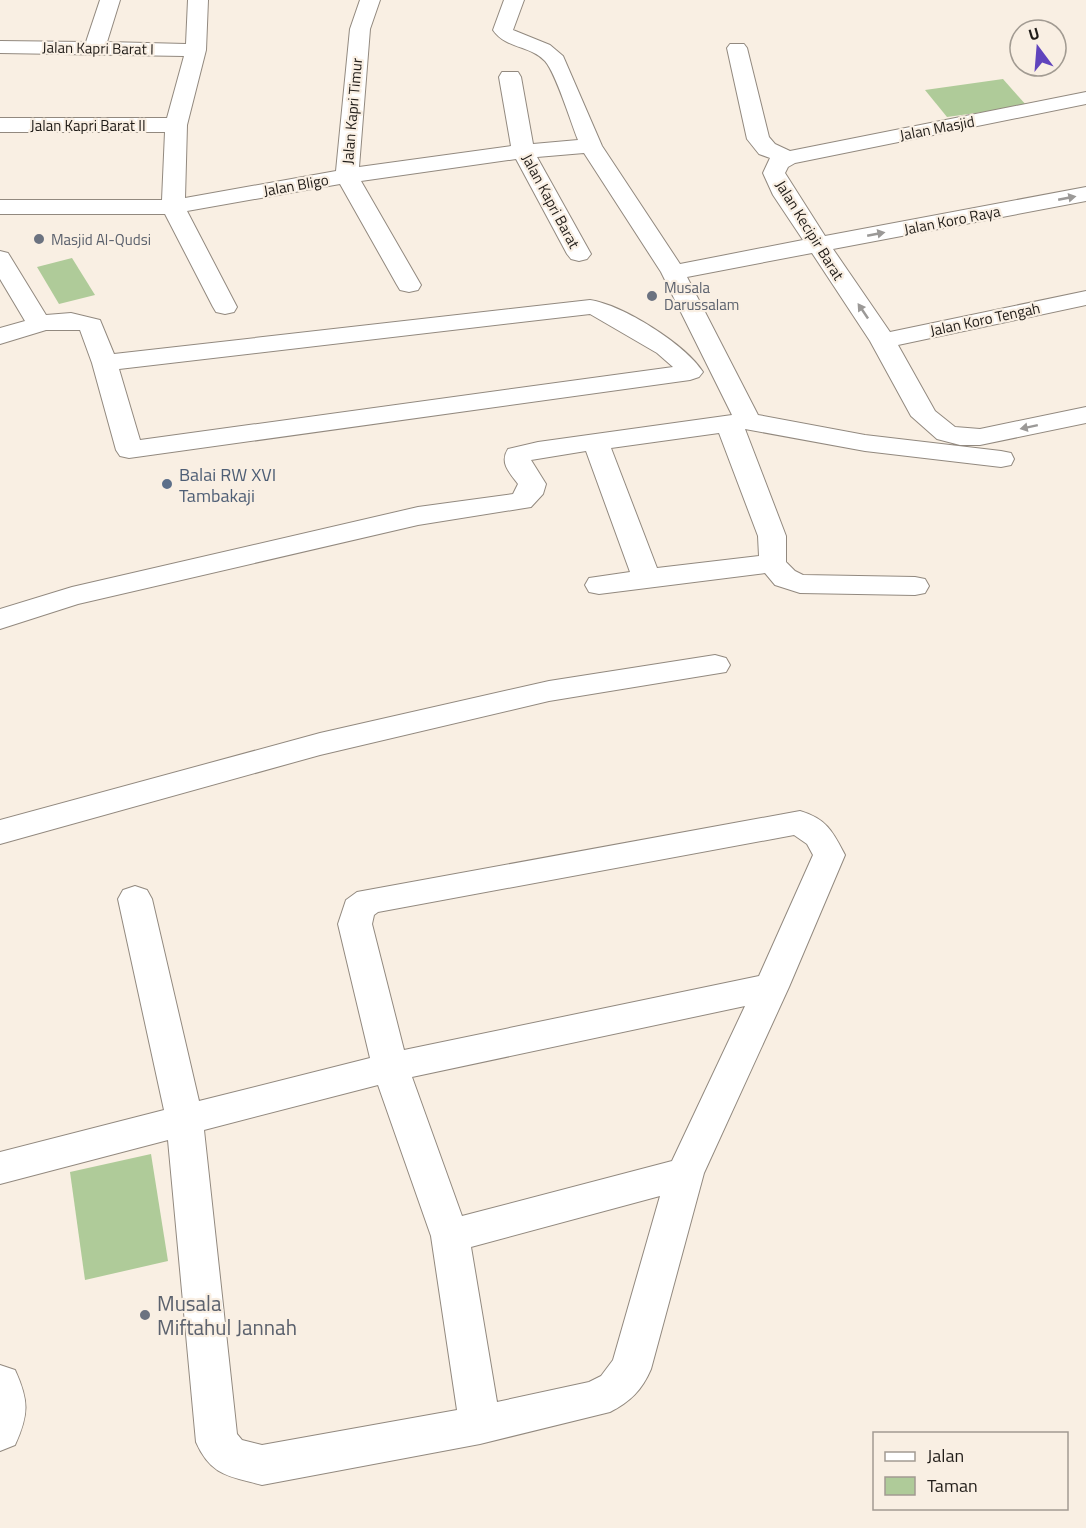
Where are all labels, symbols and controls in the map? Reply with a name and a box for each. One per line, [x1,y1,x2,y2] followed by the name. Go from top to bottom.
[1008,18,1068,78] north arrow
[1026,21,1042,47] text: U
[42,36,154,60] street label: Jalan Kapri Barat I
[336,57,368,165] street label: Jalan Kapri Timur
[898,109,976,147] street label: Jalan Masjid
[30,114,146,137] street label: Jalan Kapri Barat II
[516,149,586,253] street label: Jalan Kapri Barat
[262,168,330,202] street label: Jalan Bligo
[770,175,850,285] street label: Jalan Kecipir Barat
[1058,193,1077,202] one-way arrow
[902,199,1003,241] street label: Jalan Koro Raya
[51,228,151,251] place label: Masjid Al-Qudsi
[866,229,885,238] one-way arrow
[32,232,46,246] marker: Masjid Al-Qudsi
[664,276,739,316] place label: Musala Darussalam
[645,289,659,303] marker: Musala Darussalam
[928,296,1042,342] street label: Jalan Koro Tengah
[857,304,869,320] one-way arrow
[1019,423,1038,432] one-way arrow
[179,461,276,509] place label: Balai RW XVI Tambakaji
[160,477,174,491] marker: Balai RW XVI Tambakaji
[157,1287,297,1343] place label: Musala Miftahul Jannah
[138,1308,152,1322] marker: Musala Miftahul Jannah
[873,1432,1068,1510] legend
[927,1442,964,1469] text: Jalan
[927,1472,978,1499] text: Taman

